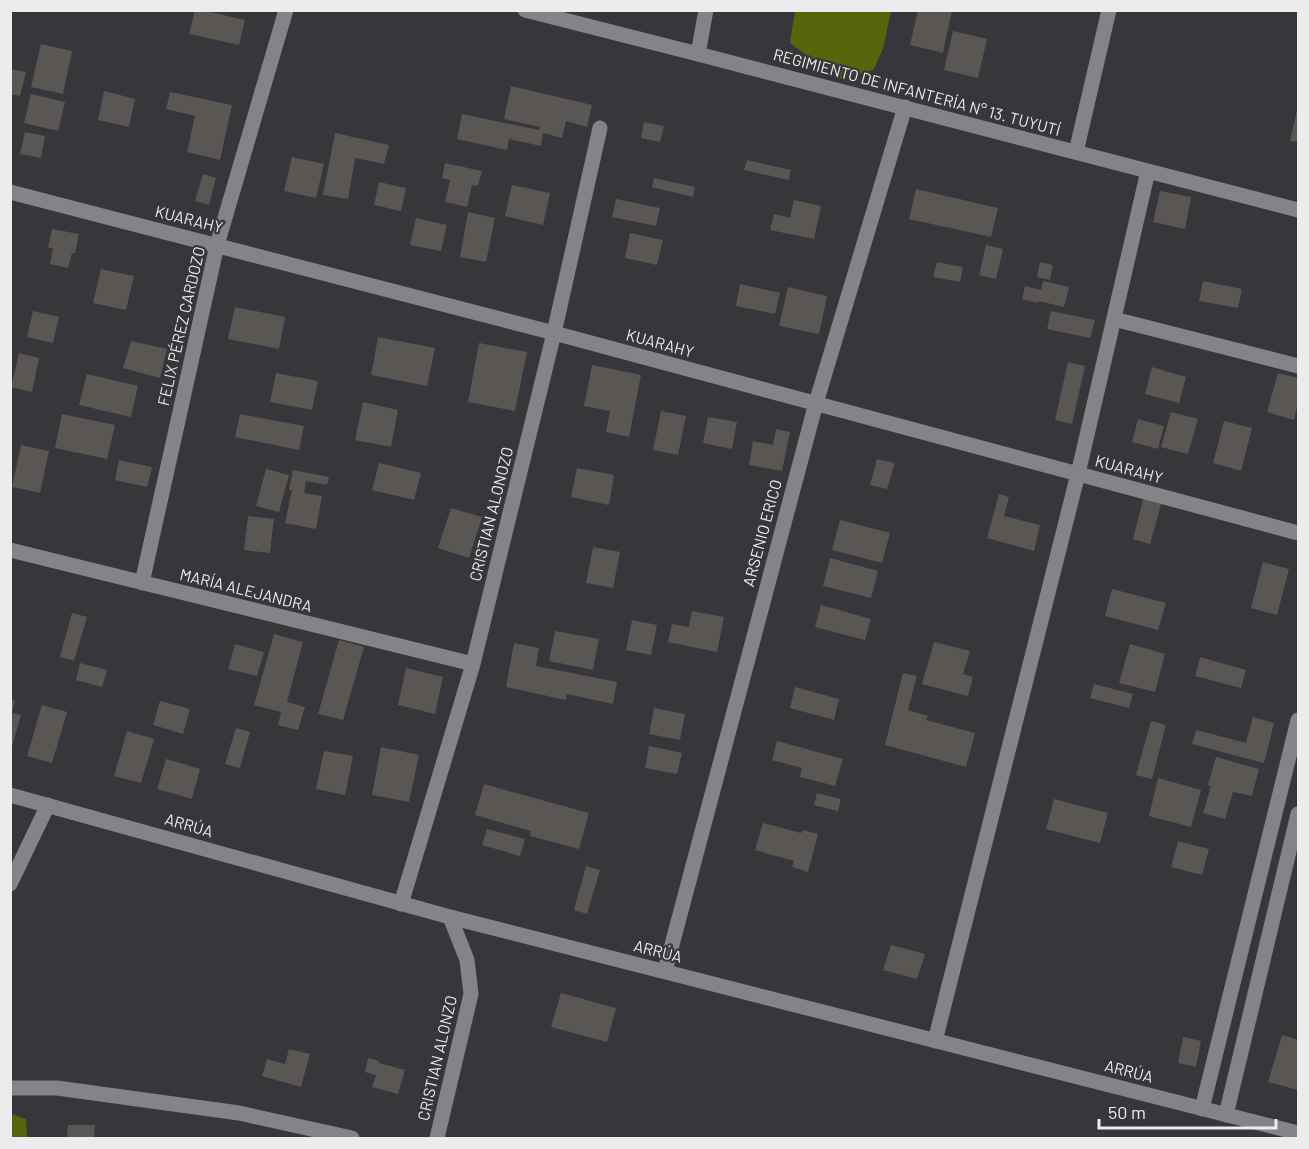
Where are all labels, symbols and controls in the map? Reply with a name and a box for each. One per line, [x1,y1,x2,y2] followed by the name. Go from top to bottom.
[771,44,1063,139] street label: REGIMIENTO DE INFANTERÍA N° 13. TUYUTÍ
[153,201,225,236] street label: KUARAHY
[153,244,208,407] street label: FELIX PÉREZ CARDOZO
[624,324,696,361] street label: KUARAHY
[465,445,516,583] street label: CRISTIAN ALONOZO
[1093,450,1165,487] street label: KUARAHY
[738,477,785,588] street label: ARSENIO ERICO
[178,564,315,615] street label: MARÍA ALEJANDRA
[163,809,216,841] street label: ARRÚA
[632,935,685,966] street label: ARRÚA
[413,993,460,1122] street label: CRISTIAN ALONZO
[1103,1055,1156,1086] street label: ARRÚA
[1099,1092,1276,1130] scale bar
[1108,1101,1146,1123] text: 50 m

